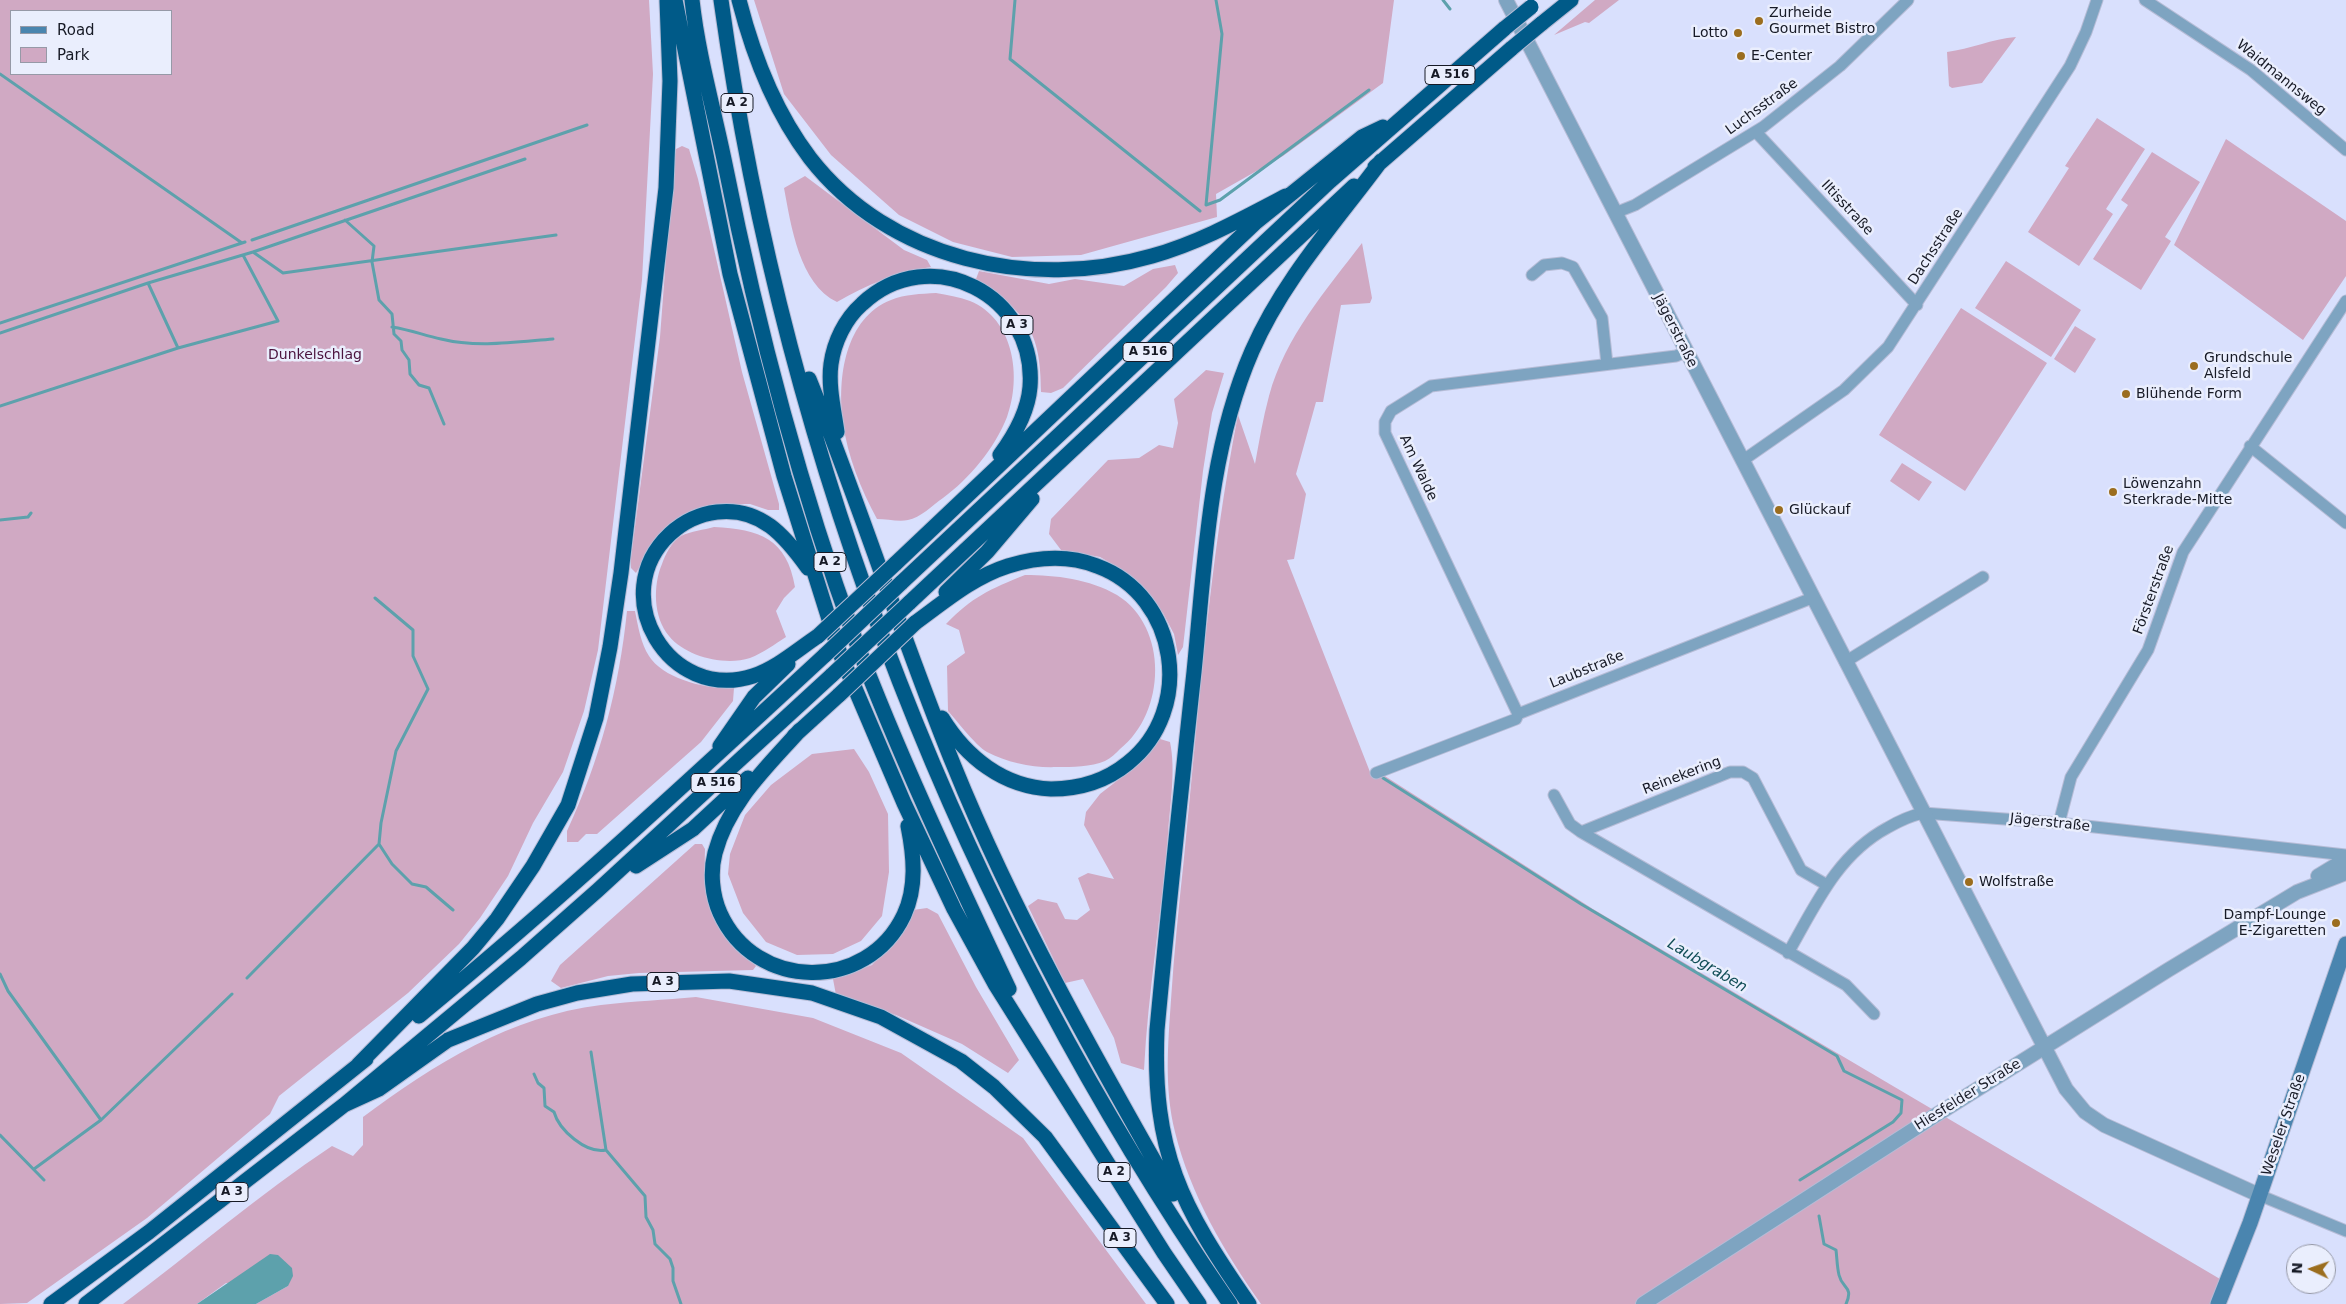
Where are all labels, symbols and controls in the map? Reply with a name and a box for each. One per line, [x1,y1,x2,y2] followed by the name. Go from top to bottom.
[1769,5,1875,38] place label: Zurheide Gourmet Bistro
[10,10,172,75] legend
[1753,15,1765,27] marker: Zurheide Gourmet Bistro
[57,21,95,39] text: Road
[1692,25,1728,41] place label: Lotto
[1732,27,1744,39] marker: Lotto
[2233,37,2329,119] street label: Waidmannsweg
[57,46,89,64] text: Park
[1751,48,1812,64] place label: E-Center
[1735,50,1747,62] marker: E-Center
[1425,66,1475,84] road number: A 516
[1723,75,1801,139] street label: Luchsstraße
[721,94,753,112] road number: A 2
[1817,177,1877,239] street label: Iltisstraße
[1905,206,1967,288] street label: Dachsstraße
[1649,291,1701,371] street label: Jägerstraße
[1001,316,1033,334] road number: A 3
[1123,342,1173,362] road number: A 516
[268,347,362,363] park label: Dunkelschlag
[2204,350,2292,382] place label: Grundschule Alsfeld
[2188,360,2200,372] marker: Grundschule Alsfeld
[2136,386,2242,402] place label: Blühende Form
[2120,388,2132,400] marker: Blühende Form
[1395,432,1441,504] street label: Am Walde
[2123,476,2232,508] place label: Löwenzahn Sterkrade-Mitte
[2107,486,2119,498] marker: Löwenzahn Sterkrade-Mitte
[1789,502,1851,518] place label: Glückauf
[1773,504,1785,516] marker: Glückauf
[2130,543,2178,637] street label: Försterstraße
[814,552,846,572] road number: A 2
[1547,647,1627,693] street label: Laubstraße
[1640,753,1724,799] street label: Reinekering
[691,774,741,792] road number: A 516
[2009,810,2091,836] street label: Jägerstraße
[1979,874,2054,890] place label: Wolfstraße
[1963,876,1975,888] marker: Wolfstraße
[2224,907,2326,940] place label: Dampf-Lounge E-Zigaretten
[2330,917,2342,929] marker: Dampf-Lounge E-Zigaretten
[1664,935,1750,997] water label: Laubgraben
[647,972,679,992] road number: A 3
[1912,1056,2024,1134] street label: Hiesfelder Straße
[2259,1072,2309,1178] street label: Weseler Straße
[1098,1162,1130,1182] road number: A 2
[216,1182,248,1202] road number: A 3
[1104,1228,1136,1248] road number: A 3
[2286,1244,2336,1294] north arrow
[2289,1262,2305,1275] text: N

